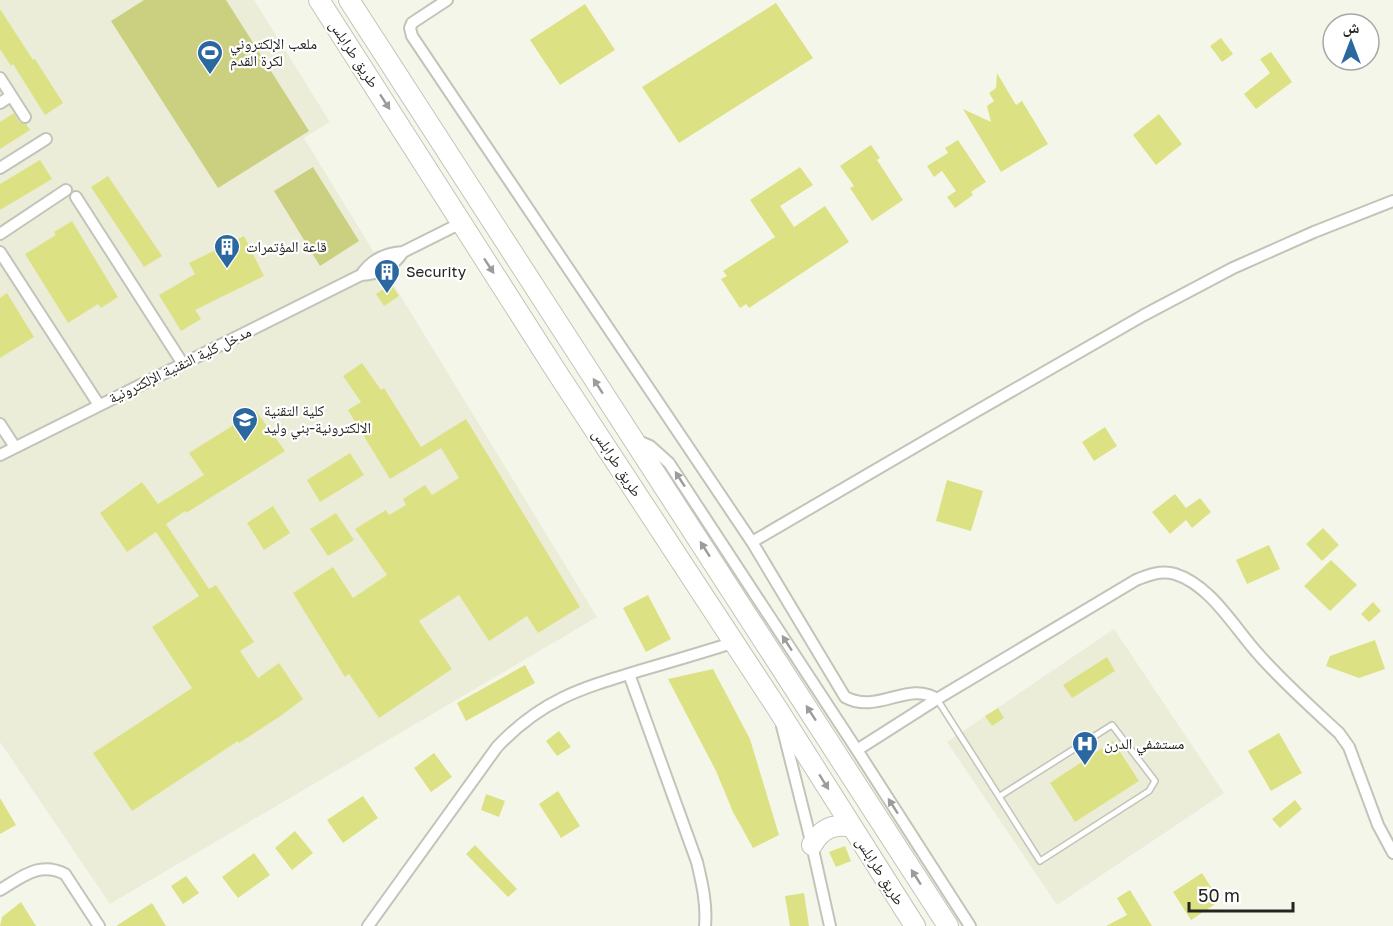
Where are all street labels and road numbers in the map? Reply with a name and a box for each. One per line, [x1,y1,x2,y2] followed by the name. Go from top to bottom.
[325,16,383,92] street label: طريق طرابلس
[105,322,255,408] street label: مدخل كلية التقنية الإلكترونية
[588,425,646,501] street label: طريق طرابلس
[851,833,909,909] street label: طريق طرابلس

